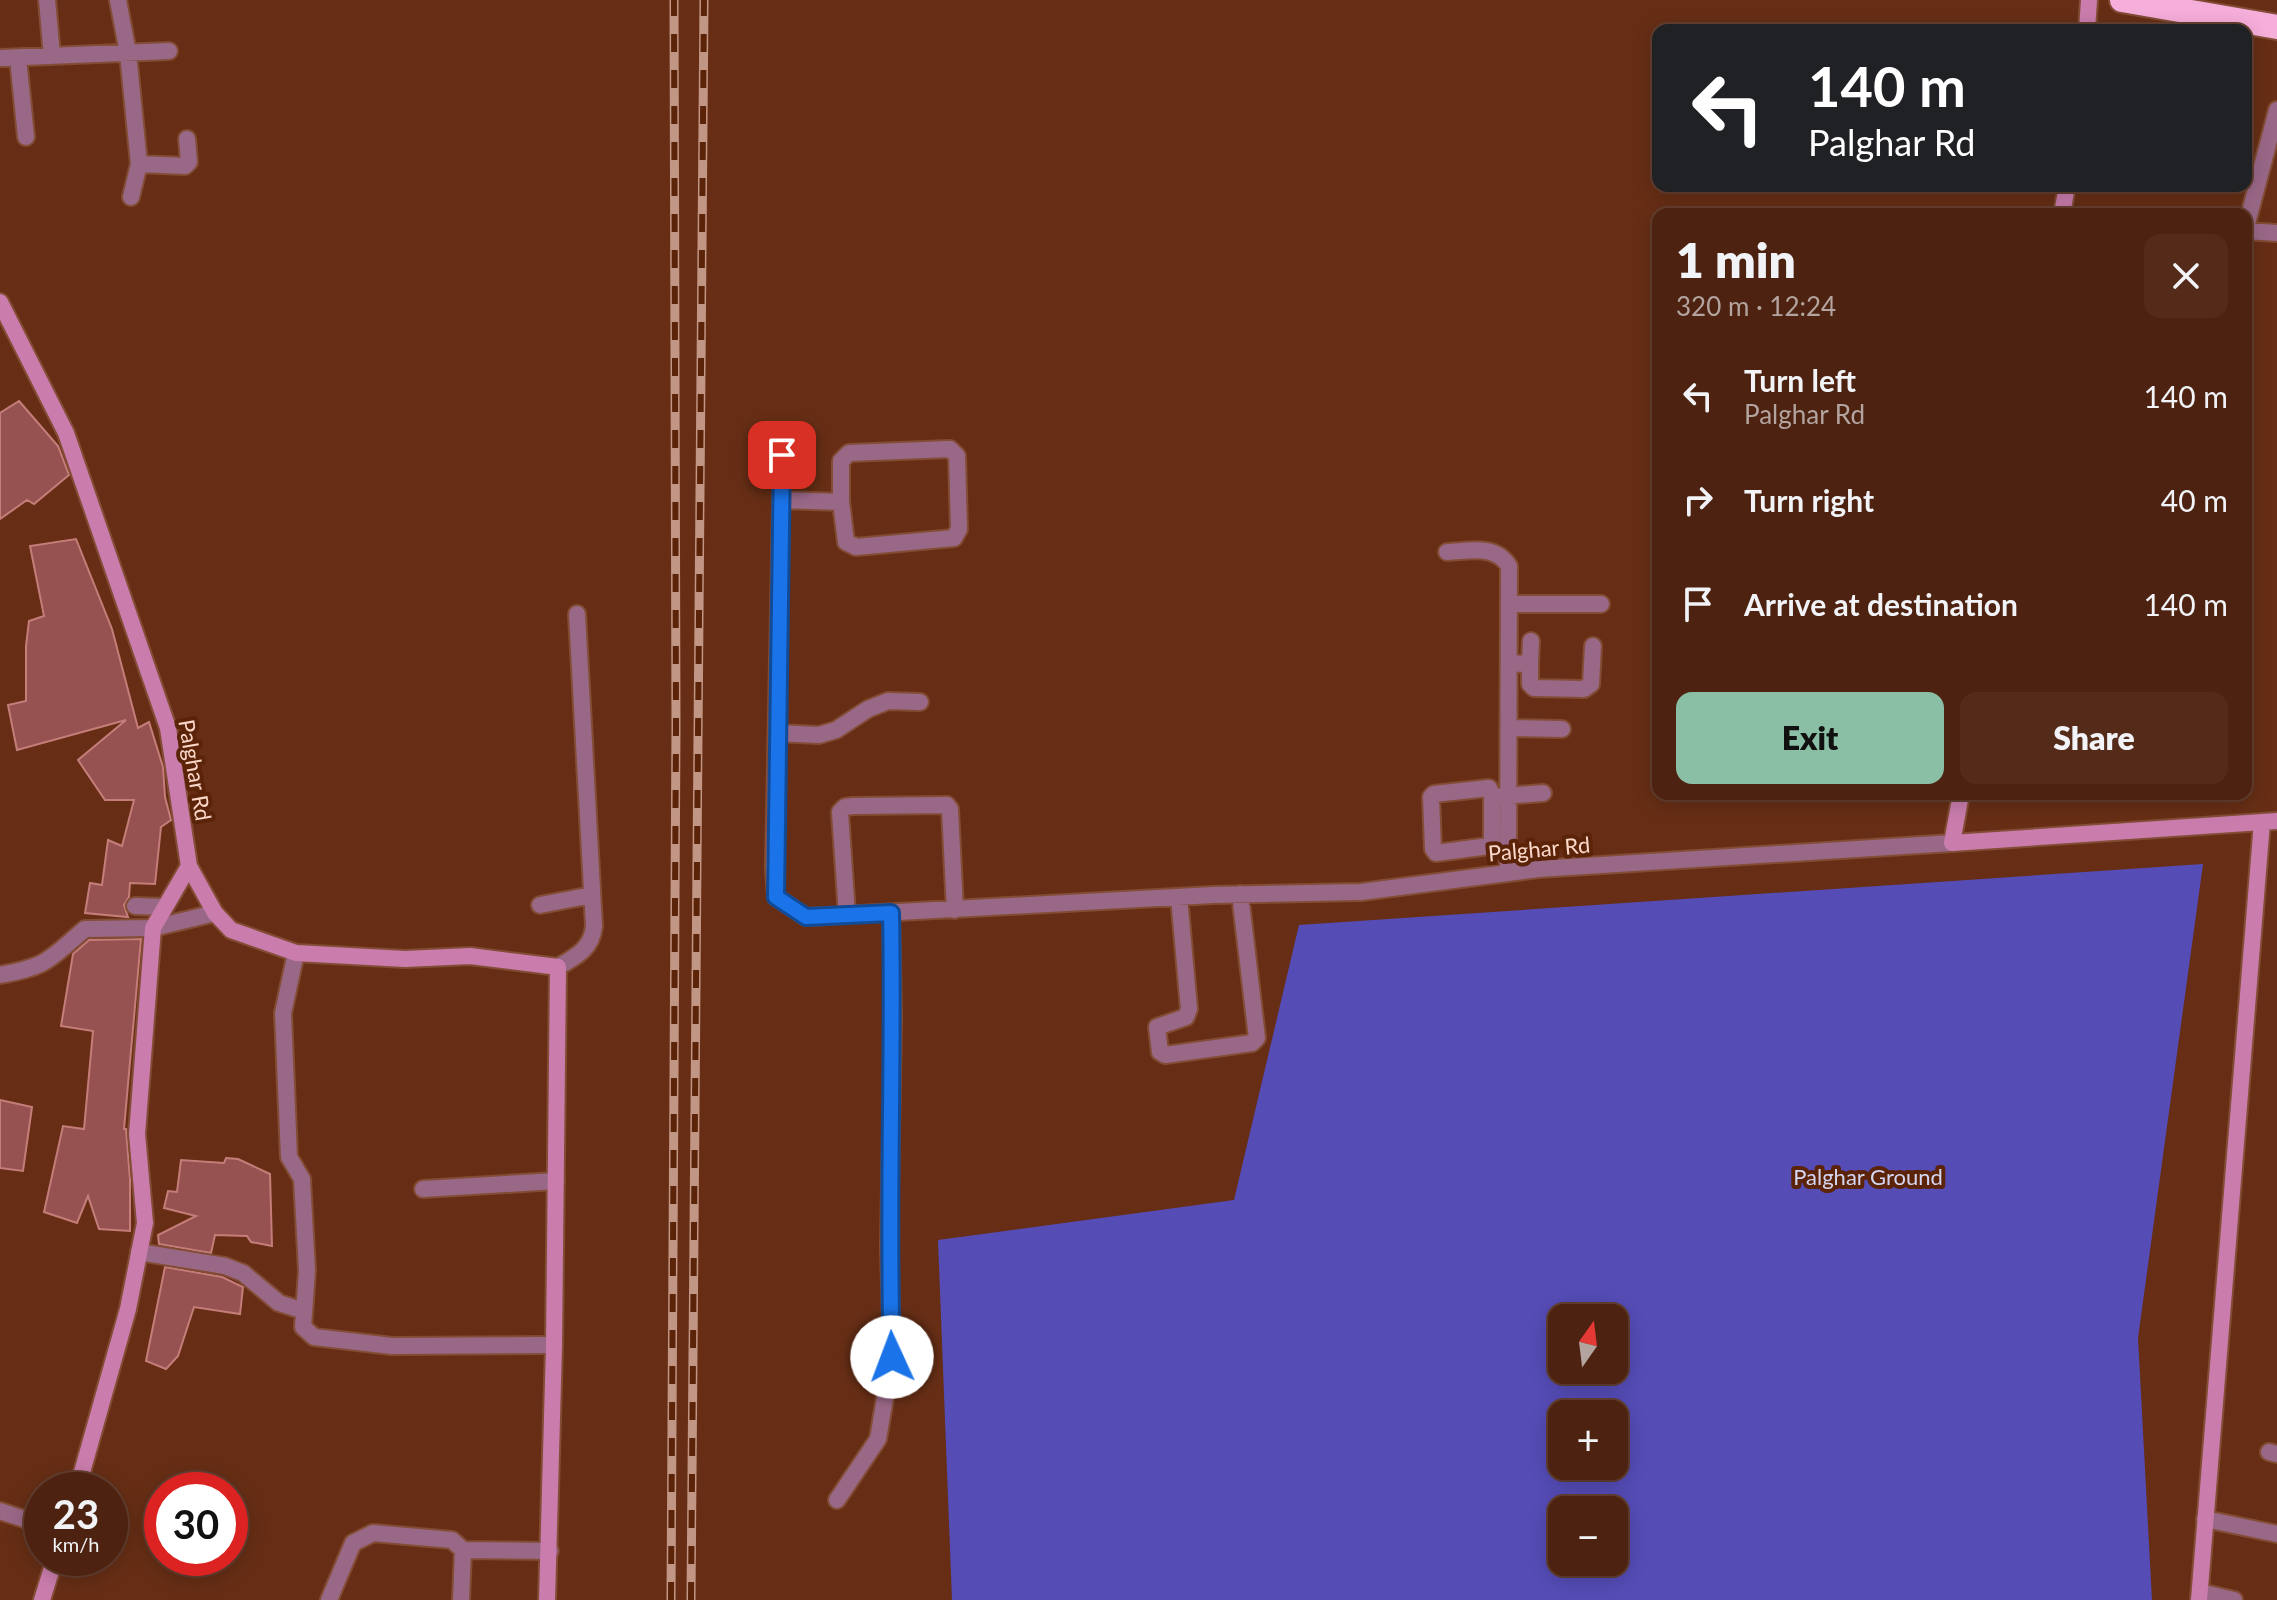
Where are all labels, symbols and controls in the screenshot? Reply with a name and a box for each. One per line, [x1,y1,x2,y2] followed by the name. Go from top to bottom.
[1808,52,1966,119] text: 140 m
[1676,56,1780,160] icon: left
[1808,120,1975,164] text: Palghar Rd
[1676,231,1796,288] text: 1 min
[2144,234,2228,318] button: close
[1676,290,1836,322] text: 320 m · 12:24
[1744,362,1856,398] text: Turn left
[1676,374,1720,418] icon: left
[2143,378,2228,414] text: 140 m
[1744,398,1865,430] text: Palghar Rd
[748,421,816,489] pin
[760,433,804,477] icon: arrive
[1676,478,1720,522] icon: right
[1744,482,1874,518] text: Turn right
[2161,482,2228,518] text: 40 m
[1676,582,1720,626] icon: arrive
[1744,586,2018,622] text: Arrive at destination
[2143,586,2228,622] text: 140 m
[1676,692,1944,784] button: Exit
[1960,692,2228,784] button: Share
[173,717,218,823] street label: Palghar Rd
[1487,831,1591,866] street label: Palghar Rd
[1793,1163,1943,1190] park label: Palghar Ground
[1548,1304,1628,1384] north arrow
[1548,1304,1628,1576] map controls
[850,1315,934,1399] position arrow
[1548,1400,1628,1480] button: +
[144,1472,248,1576] speed limit sign: 30
[53,1490,99,1538] text: 23
[1548,1496,1628,1576] button: −
[53,1532,99,1556] text: km/h

